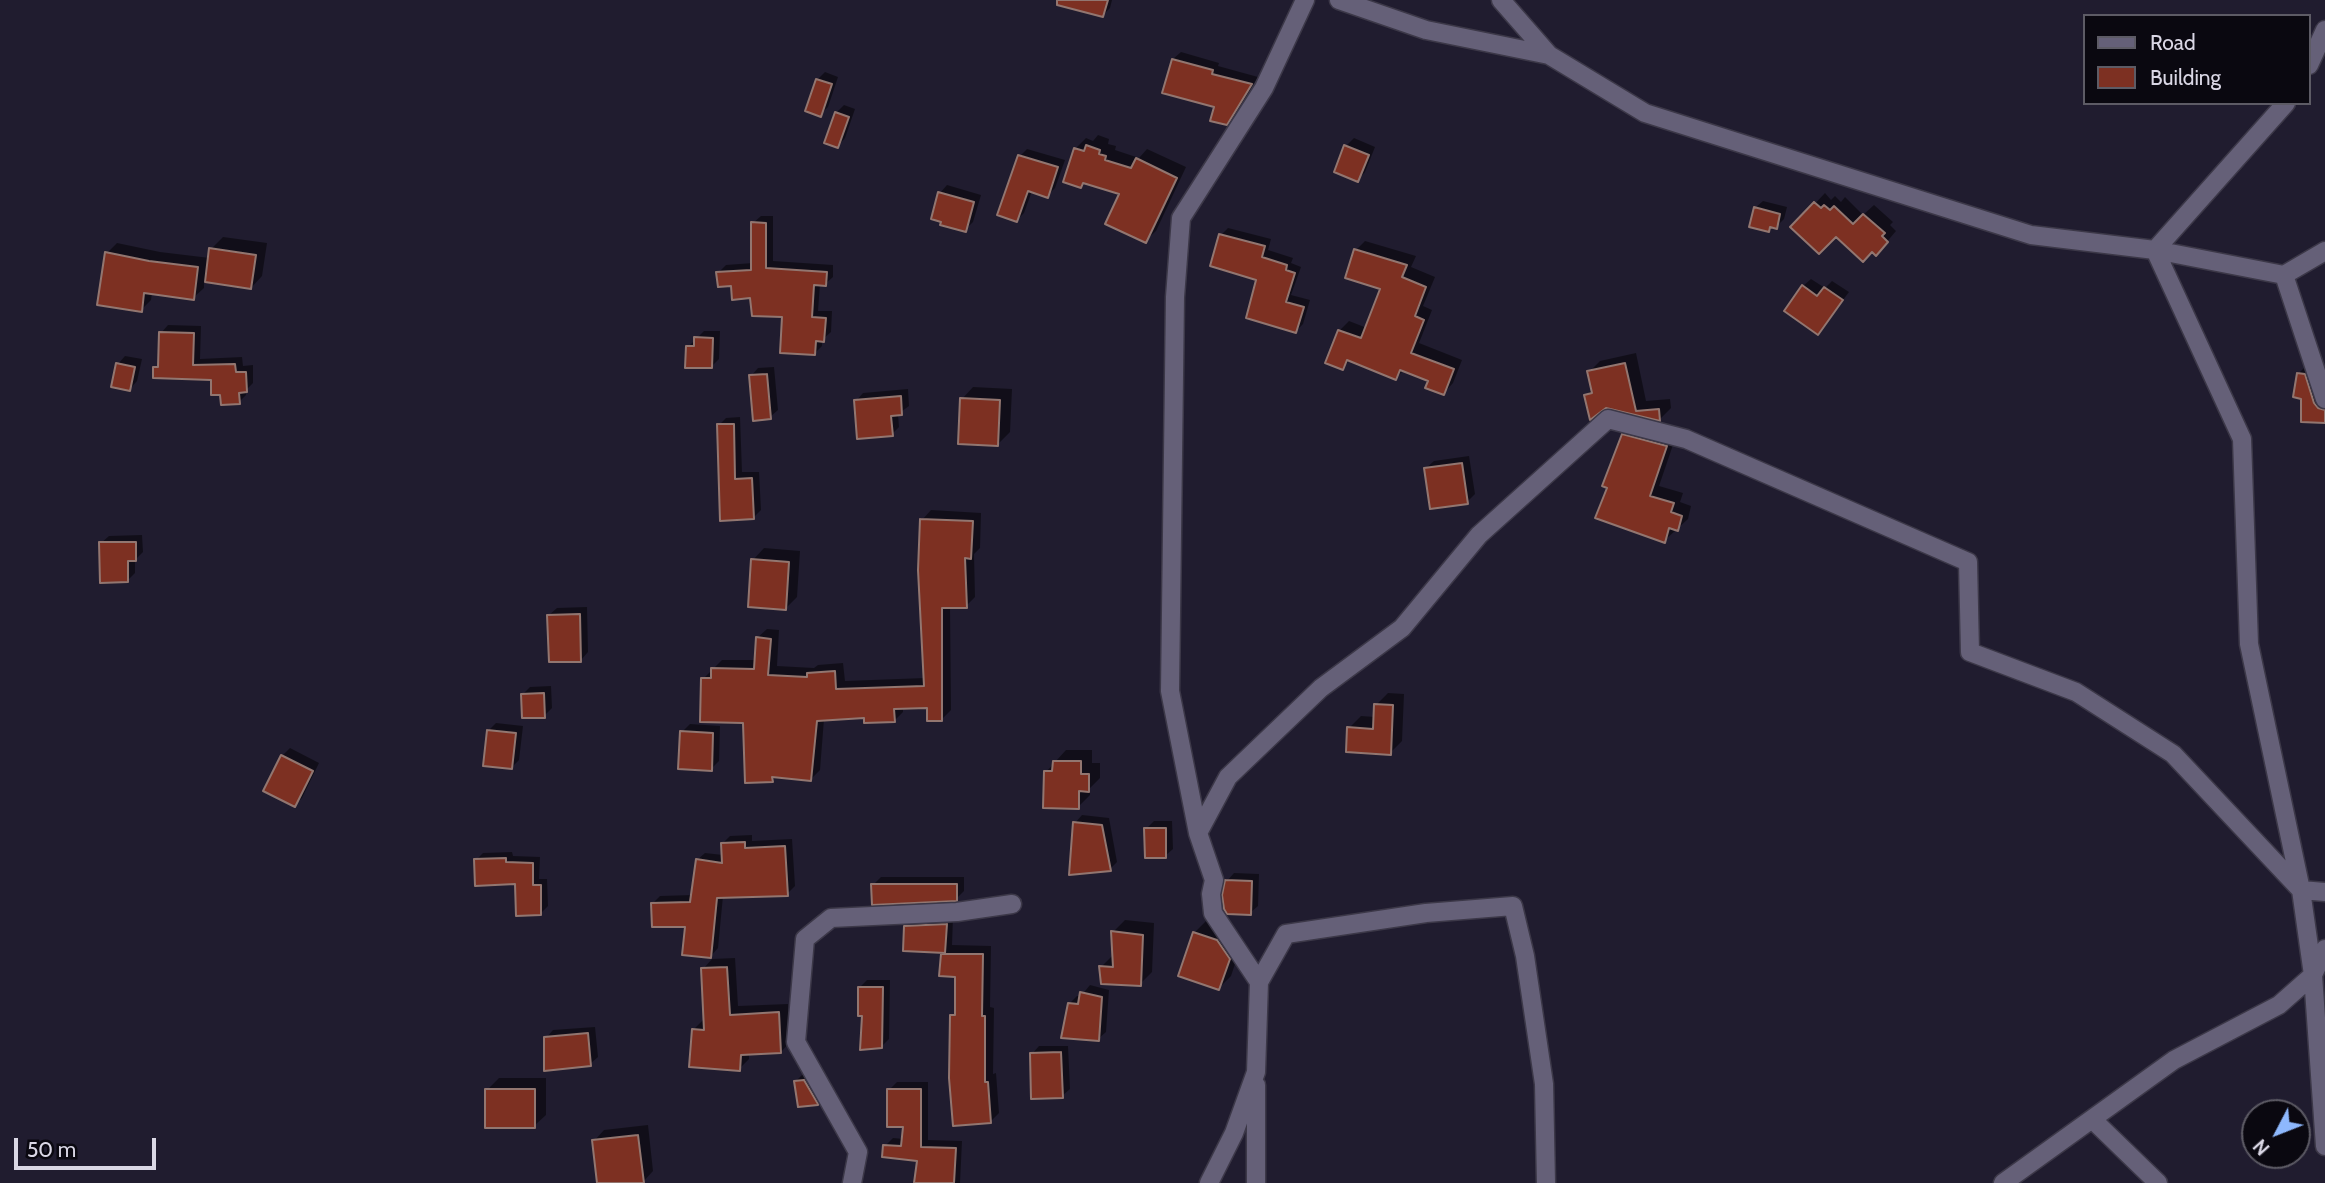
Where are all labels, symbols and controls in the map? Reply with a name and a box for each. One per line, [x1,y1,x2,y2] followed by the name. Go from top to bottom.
[2084,14,2311,105] legend
[2150,30,2196,55] text: Road
[2150,65,2221,90] text: Building
[2241,1099,2311,1169] north arrow
[18,1124,159,1168] scale bar
[2248,1134,2275,1160] text: N
[27,1137,76,1162] text: 50 m

